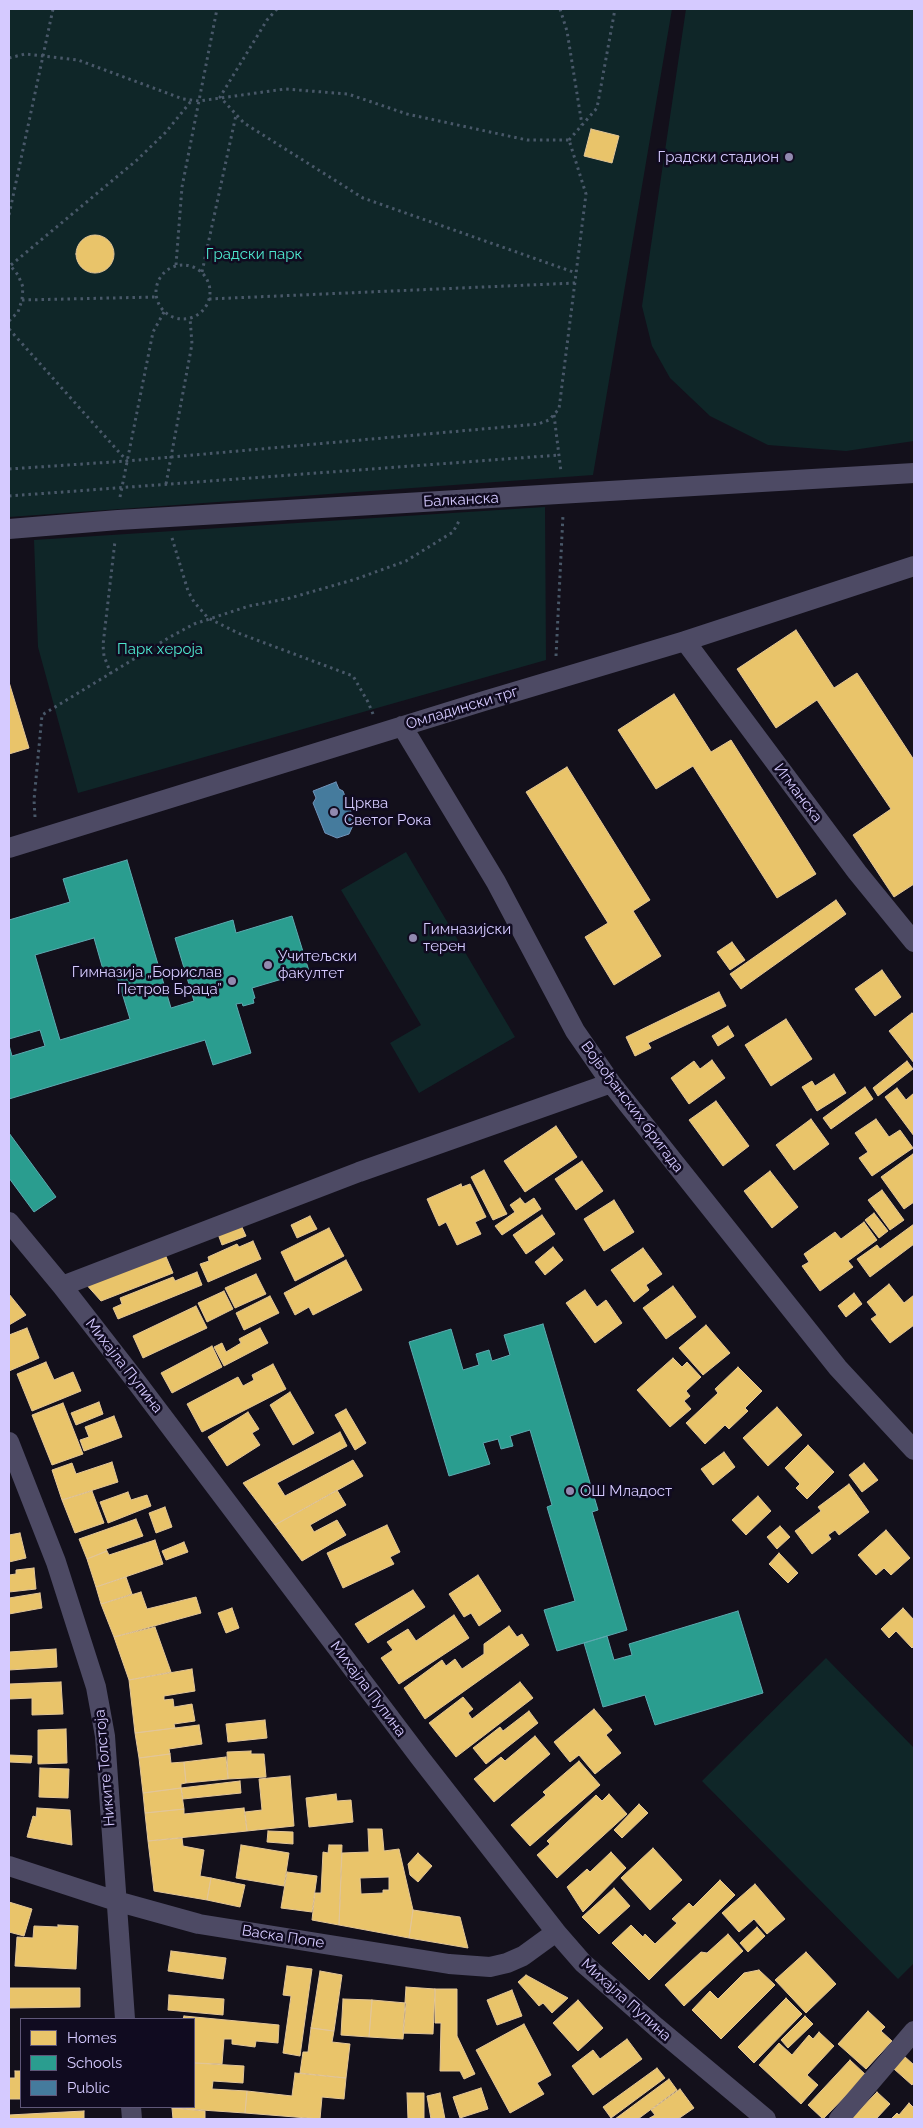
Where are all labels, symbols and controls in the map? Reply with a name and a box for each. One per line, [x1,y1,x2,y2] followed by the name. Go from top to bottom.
[658,148,779,166] place label: Градски стадион
[783,151,795,163] marker: Градски стадион
[206,245,302,263] park label: Градски парк
[423,489,499,511] street label: Балканска
[117,640,203,658] park label: Парк хероја
[404,682,520,734] street label: Омладински трг
[770,760,826,826] street label: Игманска
[344,794,431,829] place label: Црква Светог Рока
[328,806,340,818] marker: Црква Светог Рока
[423,920,511,955] place label: Гимназијски терен
[407,932,419,944] marker: Гимназијски терен
[278,947,357,982] place label: Учитељски факултет
[262,959,274,971] marker: Учитељски факултет
[72,963,222,998] place label: Гимназија „Борислав Петров Браца”
[226,975,238,987] marker: Гимназија „Борислав Петров Браца”
[577,1038,687,1176] street label: Војвођанских бригада
[82,1315,166,1417] street label: Михајла Пупина
[580,1482,672,1500] place label: ОШ Младост
[564,1485,576,1497] marker: ОШ Младост
[326,1638,410,1740] street label: Михајла Пупина
[91,1709,119,1827] street label: Никите Толстоја
[241,1922,325,1952] street label: Васка Попе
[577,1955,675,2045] street label: Михајла Пупина
[20,2018,195,2108] legend
[67,2029,117,2047] text: Homes
[67,2054,122,2072] text: Schools
[67,2079,110,2097] text: Public

